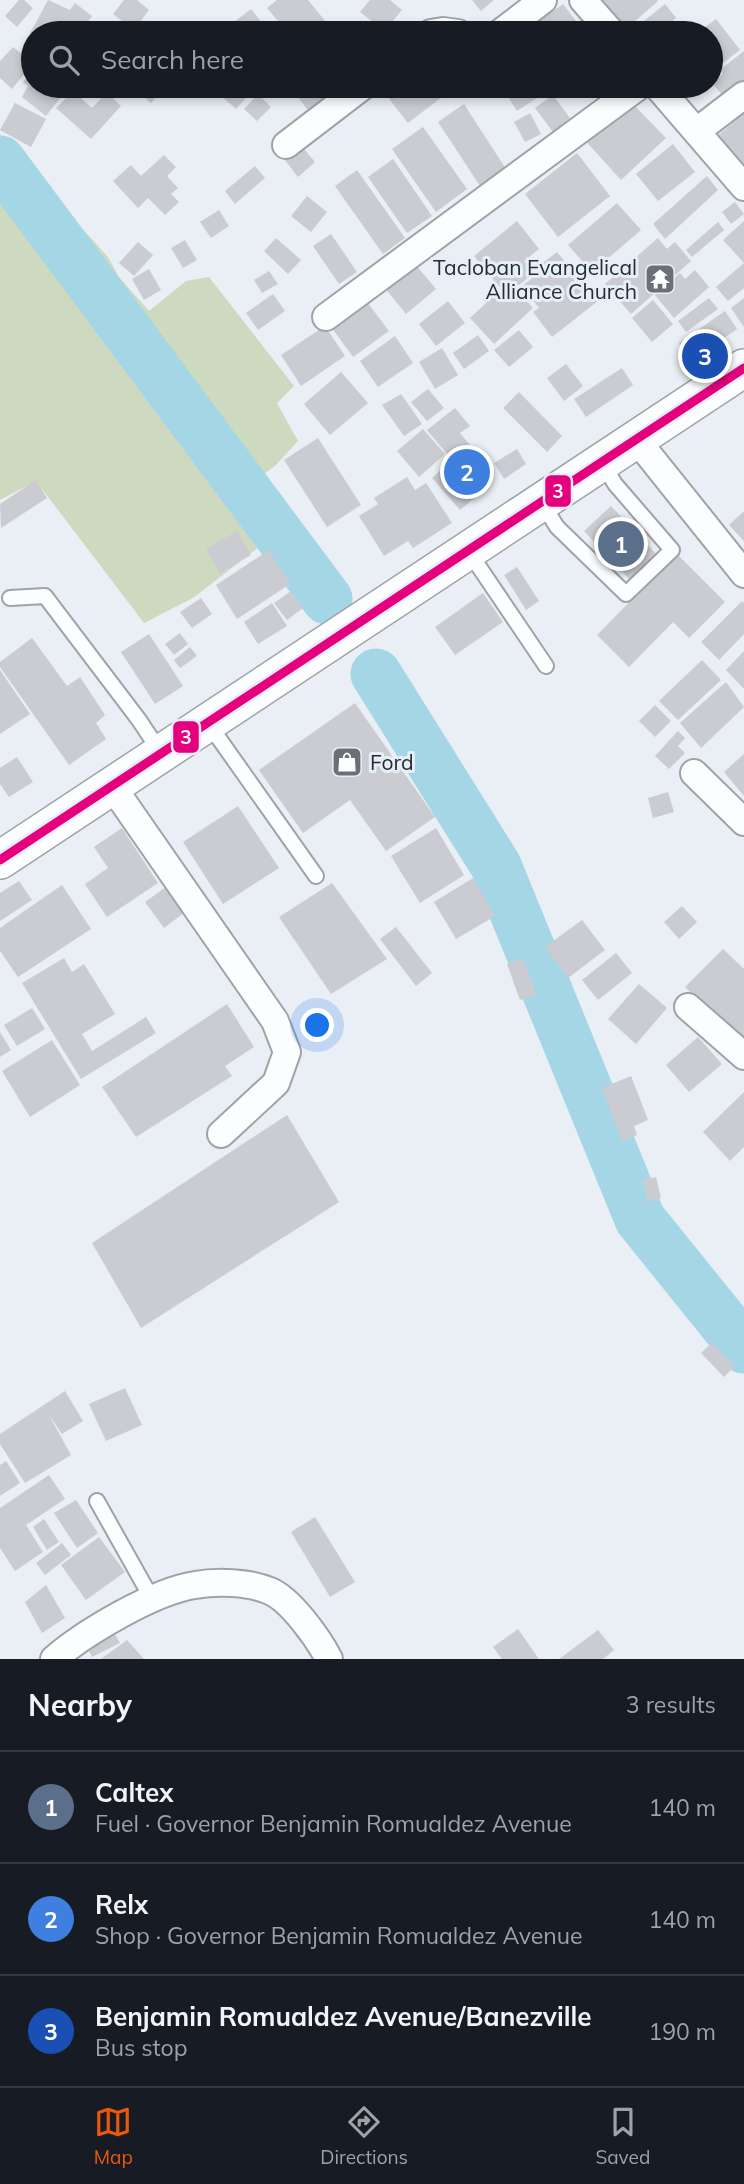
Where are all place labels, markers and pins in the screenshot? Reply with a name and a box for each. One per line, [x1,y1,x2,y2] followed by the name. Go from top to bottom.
[433,254,637,304] place label: Tacloban Evangelical Alliance Church
[643,262,677,296] temple icon: Tacloban Evangelical Alliance Church
[682,330,728,382] pin: 3
[444,446,490,498] pin: 2
[598,518,644,570] pin: 1
[330,745,364,779] shop icon: Ford
[370,749,413,775] place label: Ford

